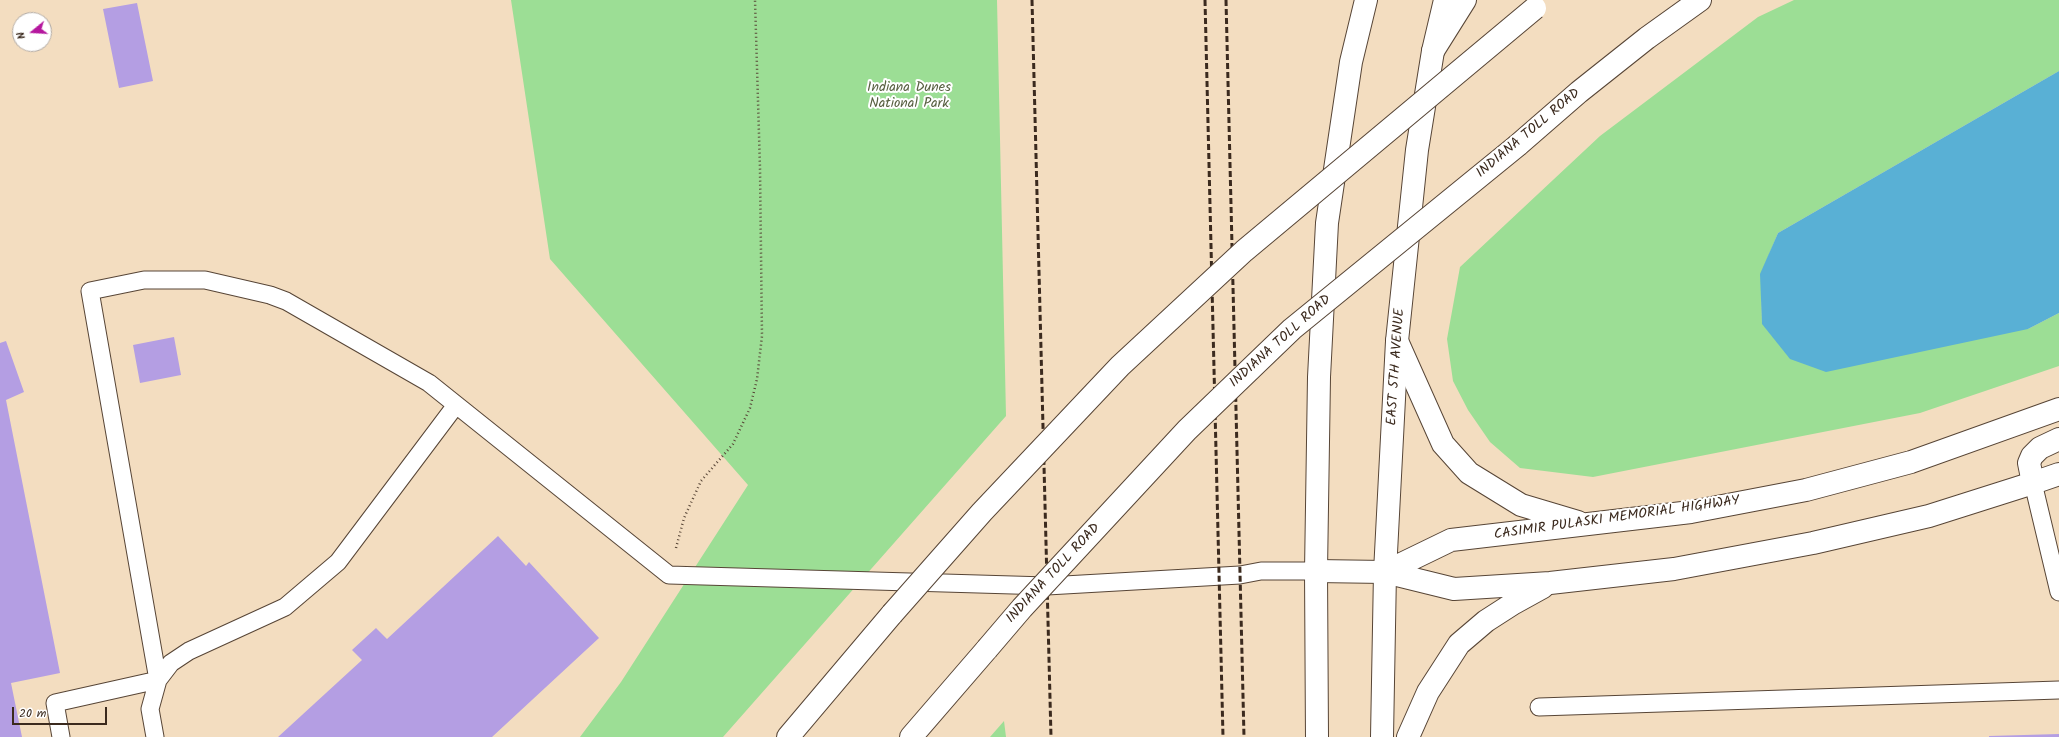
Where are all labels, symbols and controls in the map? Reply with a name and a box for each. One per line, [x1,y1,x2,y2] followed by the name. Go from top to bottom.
[12,12,52,52] north arrow
[12,29,31,41] text: N
[867,81,951,114] park label: Indiana Dunes National Park
[1474,86,1584,182] street label: INDIANA TOLL ROAD
[1227,292,1335,392] street label: INDIANA TOLL ROAD
[1385,308,1409,426] street label: EAST 5TH AVENUE
[1493,493,1741,545] street label: CASIMIR PULASKI MEMORIAL HIGHWAY
[1003,521,1105,627] street label: INDIANA TOLL ROAD
[14,699,109,725] scale bar
[19,704,46,723] text: 20 m

